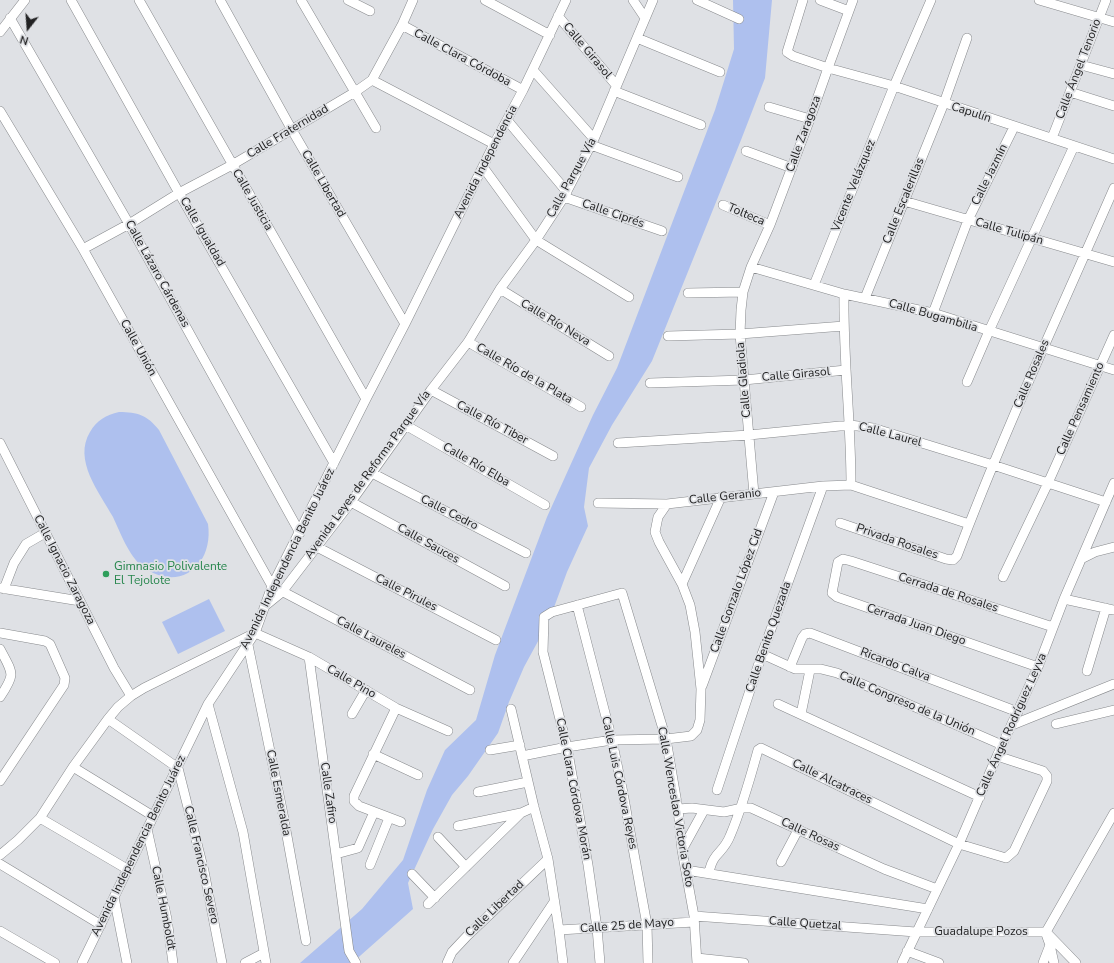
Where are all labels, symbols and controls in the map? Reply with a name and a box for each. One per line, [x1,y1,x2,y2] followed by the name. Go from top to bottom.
[8,8,48,48] north arrow
[1053,17,1105,121] street label: Calle Ángel Tenorio
[559,20,615,82] street label: Calle Girasol
[411,26,513,90] street label: Calle Clara Córdoba
[18,32,30,48] text: N
[784,94,824,174] street label: Calle Zaragoza
[949,100,993,126] street label: Capulín
[245,102,331,162] street label: Calle Fraternidad
[451,103,521,221] street label: Avenida Independencia
[544,135,600,221] street label: Calle Parque Vía
[829,138,879,234] street label: Vicente Velázquez
[969,142,1011,208] street label: Calle Jazmín
[298,148,348,220] street label: Calle Libertad
[880,156,928,246] street label: Calle Escalerillas
[229,167,275,233] street label: Calle Justicia
[176,195,228,269] street label: Calle Igualdad
[580,197,646,231] street label: Calle Ciprés
[725,201,767,229] street label: Tolteca
[973,215,1045,249] street label: Calle Tulipán
[122,218,192,330] street label: Calle Lázaro Cárdenas
[887,296,979,336] street label: Calle Bugambilia
[517,297,593,349] street label: Calle Río Neva
[117,317,159,379] street label: Calle Unión
[1011,338,1053,410] street label: Calle Rosales
[473,341,575,407] street label: Calle Río de la Plata
[734,342,754,418] street label: Calle Gladiola
[1054,360,1108,458] street label: Calle Pensamiento
[761,365,831,385] street label: Calle Girasol
[302,388,434,562] street label: Avenida Leyes de Reforma Parque Vía
[454,398,530,448] street label: Calle Río Tiber
[857,420,923,450] street label: Calle Laurel
[440,440,512,490] street label: Calle Río Elba
[238,466,338,652] street label: Avenida Independencia Benito Juárez
[688,486,762,508] street label: Calle Geranio
[418,492,480,534] street label: Calle Cedro
[30,513,98,627] street label: Calle Ignacio Zaragoza
[394,521,462,567] street label: Calle Sauces
[854,521,940,563] street label: Privada Rosales
[708,527,766,655] street label: Calle Gonzalo López Cid
[114,560,227,588] place label: Gimnasio Polivalente El Tejolote
[101,569,111,579] marker: Gimnasio Polivalente El Tejolote
[896,570,1000,616] street label: Cerrada de Rosales
[373,571,439,615] street label: Calle Pirules
[743,580,795,694] street label: Calle Benito Quezada
[864,601,968,649] street label: Cerrada Juan Diego
[334,614,408,662] street label: Calle Laureles
[858,645,932,685] street label: Ricardo Calva
[974,651,1050,799] street label: Calle Ángel Rodríguez Leyva
[324,662,378,702] street label: Calle Pino
[837,669,977,739] street label: Calle Congreso de la Unión
[598,715,640,851] street label: Calle Luis Córdova Reyes
[552,717,594,861] street label: Calle Clara Córdova Morán
[654,726,696,888] street label: Calle Wenceslao Victoria Soto
[263,749,293,837] street label: Calle Esmeralda
[89,753,189,939] street label: Avenida Independencia Benito Juárez
[790,756,874,808] street label: Calle Alcatraces
[317,761,339,825] street label: Calle Zafiro
[180,804,222,926] street label: Calle Francisco Severo
[778,815,842,855] street label: Calle Rosas
[148,865,178,951] street label: Calle Humboldt
[463,878,527,940] street label: Calle Libertad
[768,914,842,934] street label: Calle Quetzal
[580,916,674,936] street label: Calle 25 de Mayo
[934,925,1028,939] street label: Guadalupe Pozos

